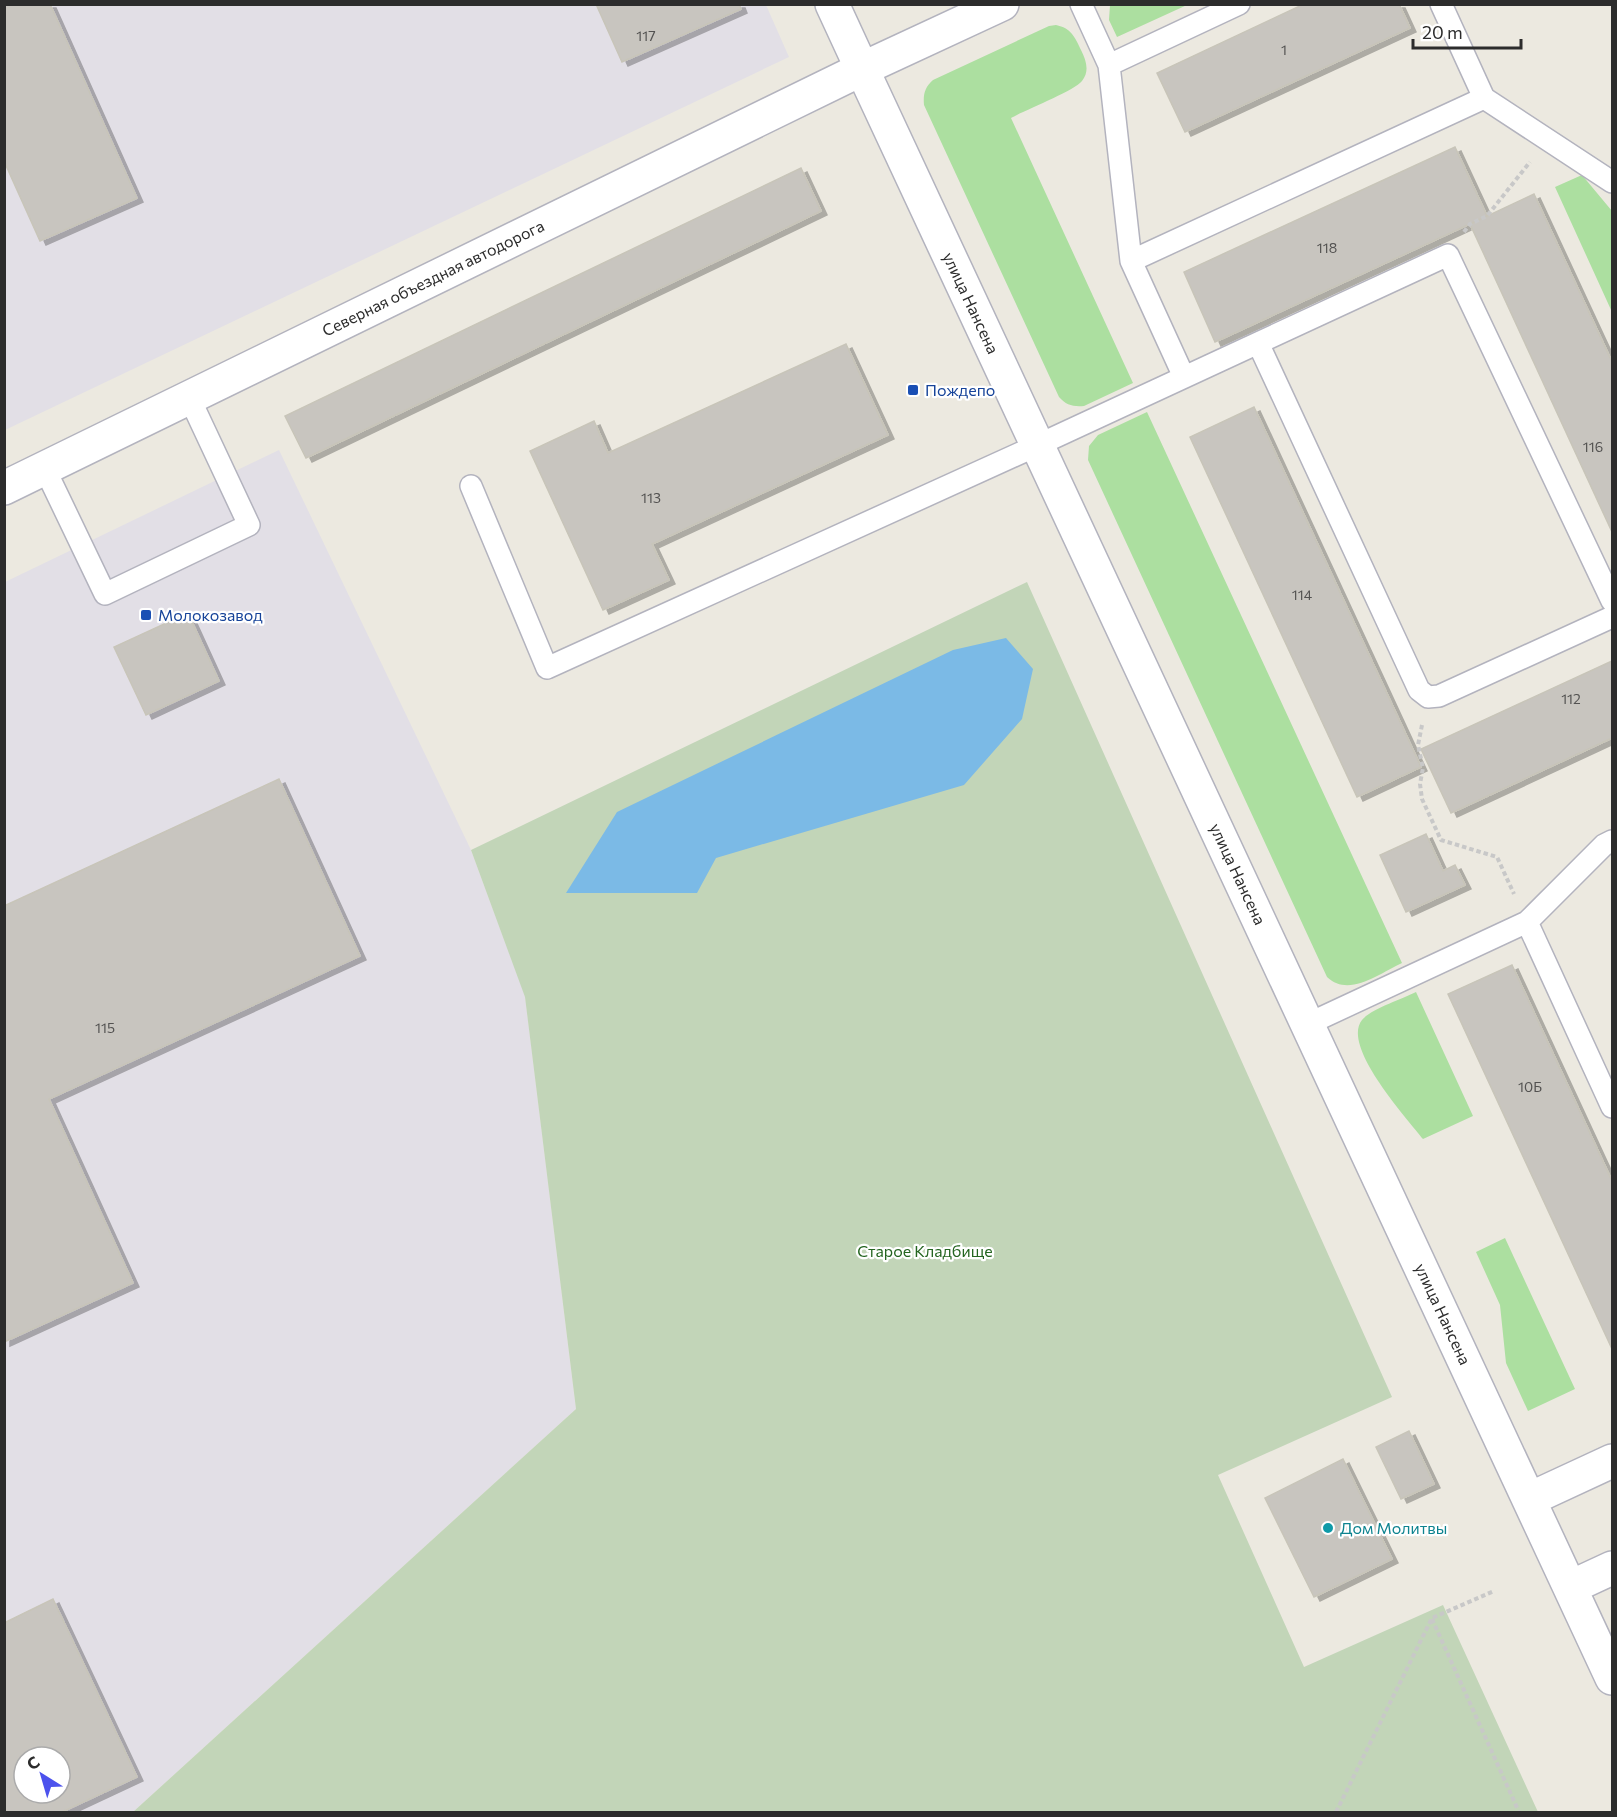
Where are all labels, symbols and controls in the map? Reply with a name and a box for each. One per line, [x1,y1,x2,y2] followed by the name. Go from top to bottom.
[1413,12,1521,50] scale bar
[1422,21,1463,43] text: 20 m
[636,27,656,44] house number: 117
[1281,41,1287,58] house number: 1
[319,215,547,340] street label: Северная объездная автодорога
[1317,239,1337,256] house number: 118
[940,249,1003,357] street label: улица Нансена
[925,380,995,399] place label: Пождепо
[906,383,920,397] marker: Пождепо
[1583,438,1603,455] house number: 116
[641,489,661,506] house number: 113
[1292,586,1313,603] house number: 114
[158,605,263,624] place label: Молокозавод
[139,608,153,622] marker: Молокозавод
[1561,690,1581,707] house number: 112
[1207,820,1270,928] street label: улица Нансена
[95,1019,115,1036] house number: 115
[1518,1078,1542,1095] house number: 10Б
[857,1241,993,1260] park label: Старое Кладбище
[1412,1260,1475,1368] street label: улица Нансена
[1340,1518,1447,1537] place label: Дом Молитвы
[1321,1521,1335,1535] marker: Дом Молитвы
[12,1745,72,1805] north arrow
[23,1752,43,1773] text: С

